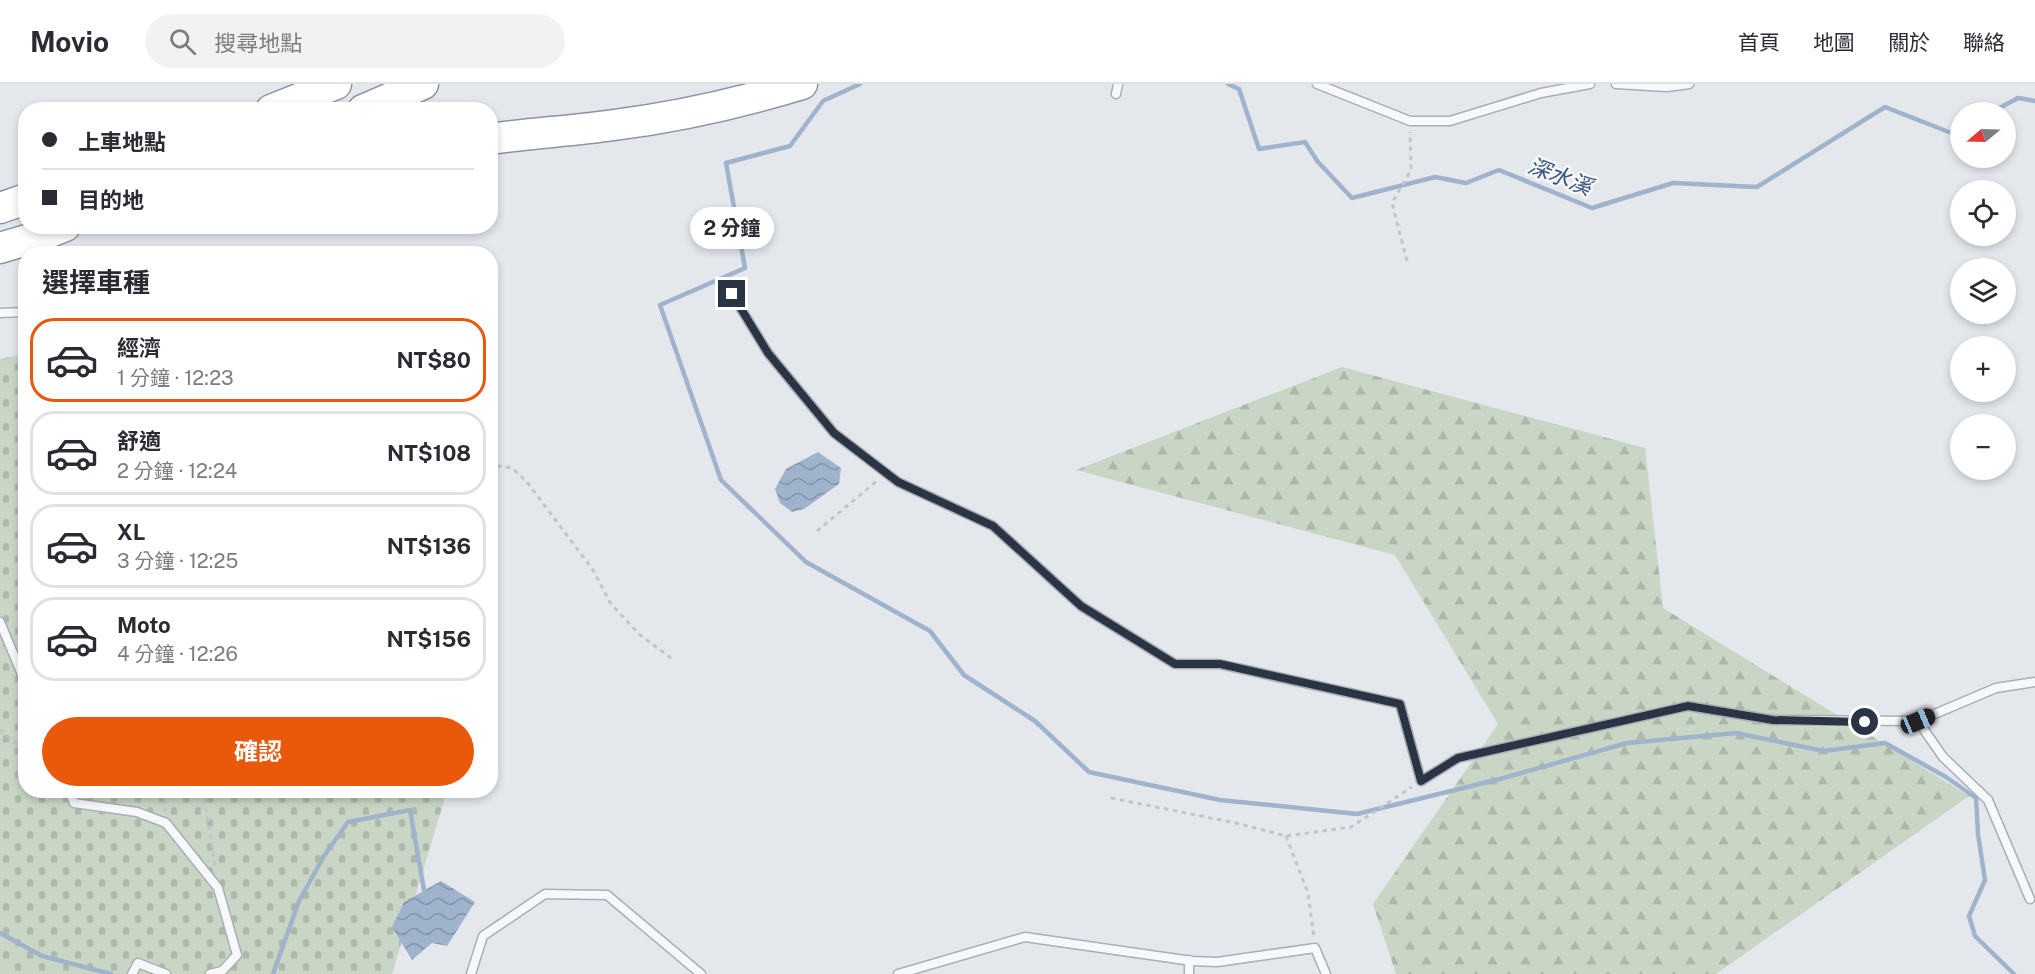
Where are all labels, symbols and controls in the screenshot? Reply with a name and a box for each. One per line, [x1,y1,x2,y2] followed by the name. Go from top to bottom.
[145,14,565,68] search box
[30,25,109,58] text: Movio
[166,25,199,58] icon: search
[214,30,302,56] text: 搜尋地點
[1738,30,1780,55] text: 首頁
[1813,30,1855,55] text: 地圖
[1888,30,1930,55] text: 關於
[1963,30,2005,55] text: 聯絡
[1950,102,2016,168] north arrow
[1950,102,2016,480] map controls
[78,129,166,155] text: 上車地點
[1525,152,1598,201] water label: 深水溪
[1950,180,2016,246] button: locate
[78,187,144,213] text: 目的地
[690,207,774,249] callout: 2 分鐘
[703,216,761,240] text: 2 分鐘
[1950,258,2016,324] button: layers
[42,266,150,298] text: 選擇車種
[718,280,745,307] route end
[45,333,99,387] icon: car
[117,335,161,361] text: 經濟
[1950,336,2016,402] button: +
[396,347,471,373] text: NT$80
[117,366,234,390] text: 1 分鐘 · 12:23
[1950,414,2016,480] button: −
[45,426,99,480] icon: car
[117,428,161,454] text: 舒適
[387,440,471,466] text: NT$108
[117,459,237,483] text: 2 分鐘 · 12:24
[45,519,99,573] icon: car
[117,519,145,545] text: XL
[387,533,471,559] text: NT$136
[117,549,238,573] text: 3 分鐘 · 12:25
[45,612,99,666] icon: car
[117,612,171,638] text: Moto
[386,626,471,652] text: NT$156
[117,642,238,666] text: 4 分鐘 · 12:26
[1898,706,1938,736] car
[1851,708,1878,735] route start
[42,717,474,786] button: 確認

